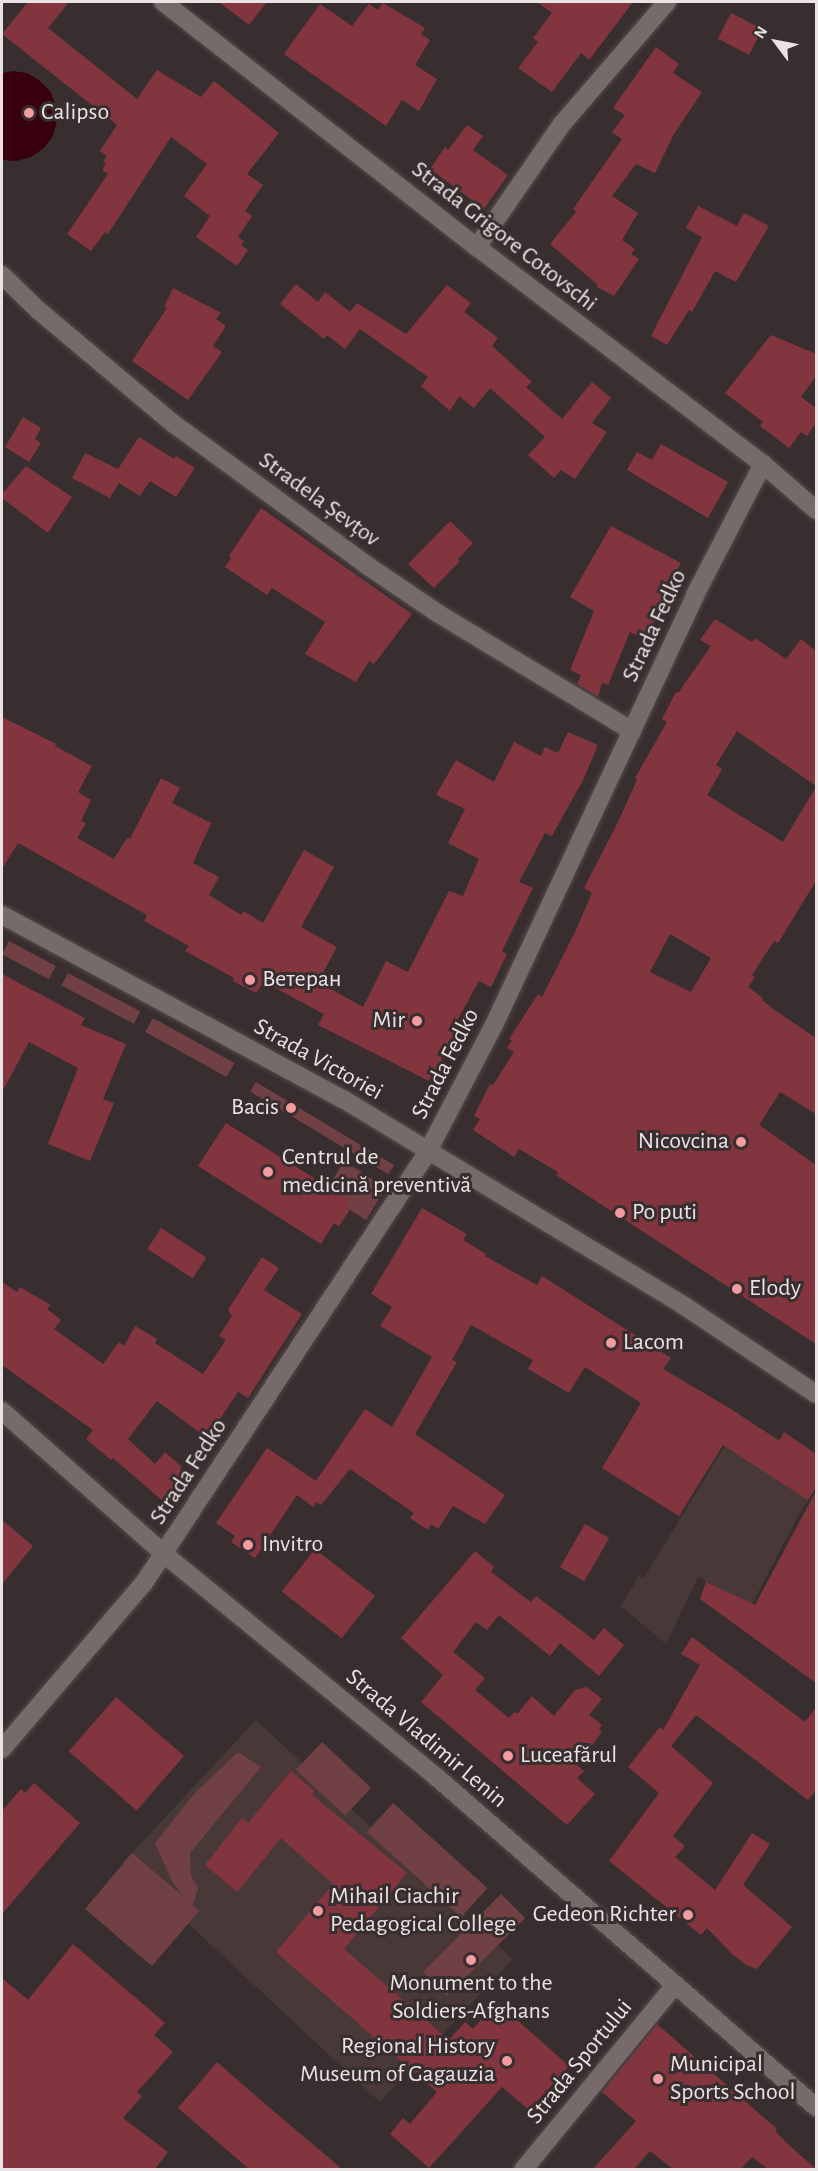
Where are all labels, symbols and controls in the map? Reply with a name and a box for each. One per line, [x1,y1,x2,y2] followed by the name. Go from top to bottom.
[746,12,806,72] north arrow
[751,24,770,41] text: N
[41,99,109,127] place label: Calipso
[22,106,36,120] marker: Calipso
[405,156,603,318] street label: Strada Grigore Cotovschi
[253,446,385,554] street label: Stradela Șevțov
[617,565,693,687] street label: Strada Fedko
[262,966,342,994] place label: Ветеран
[243,973,257,987] marker: Ветеран
[406,1004,486,1124] street label: Strada Fedko
[373,1007,405,1035] place label: Mir
[249,1013,387,1107] street label: Strada Victoriei
[410,1014,424,1028] marker: Mir
[231,1094,279,1122] place label: Bacis
[284,1101,298,1115] marker: Bacis
[638,1128,729,1156] place label: Nicovcina
[734,1135,748,1149] marker: Nicovcina
[282,1144,471,1200] place label: Centrul de medicină preventivă
[259,1163,277,1181] marker: Centrul de medicină preventivă
[632,1199,697,1227] place label: Po puti
[613,1206,627,1220] marker: Po puti
[749,1275,801,1303] place label: Elody
[730,1282,744,1296] marker: Elody
[623,1329,684,1357] place label: Lacom
[604,1336,618,1350] marker: Lacom
[144,1414,234,1530] street label: Strada Fedko
[262,1531,323,1559] place label: Invitro
[239,1536,257,1554] marker: Invitro
[340,1663,512,1815] street label: Strada Vladimir Lenin
[520,1742,617,1770] place label: Luceafărul
[501,1749,515,1763] marker: Luceafărul
[330,1883,516,1939] place label: Mihail Ciachir Pedagogical College
[533,1901,676,1929] place label: Gedeon Richter
[311,1904,325,1918] marker: Mihail Ciachir Pedagogical College
[681,1908,695,1922] marker: Gedeon Richter
[464,1953,478,1967] marker: Monument to the Soldiers-Afghans
[390,1970,552,2026] place label: Monument to the Soldiers-Afghans
[521,1994,639,2130] street label: Strada Sportului
[300,2033,495,2089] place label: Regional History Museum of Gagauzia
[670,2051,795,2107] place label: Municipal Sports School
[500,2054,514,2068] marker: Regional History Museum of Gagauzia
[651,2072,665,2086] marker: Municipal Sports School

